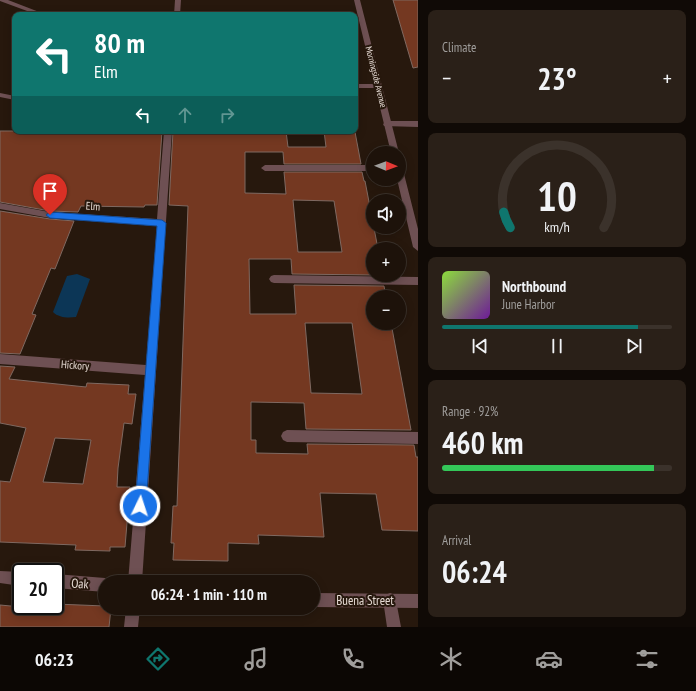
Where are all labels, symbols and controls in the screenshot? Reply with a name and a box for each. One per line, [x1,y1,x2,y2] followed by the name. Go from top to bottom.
[94,24,145,61] text: 80 m
[28,28,80,80] icon: left
[442,39,476,56] text: Climate
[364,45,389,109] street label: Morningside Avenue
[537,59,577,98] text: 23°
[94,60,118,83] text: Elm
[442,64,451,92] text: −
[663,64,672,92] text: +
[132,104,154,126] icon: left
[174,104,196,126] icon: ahead
[216,104,238,126] icon: right
[366,146,406,186] north arrow
[366,146,406,330] map controls
[537,169,577,222] text: 10
[33,174,67,215] pin
[39,180,61,202] icon: arrive
[366,194,406,234] button: sound
[85,199,101,213] street label: Elm
[544,217,570,236] text: km/h
[366,242,406,282] button: +
[502,277,566,296] text: Northbound
[366,290,406,330] button: −
[502,296,555,313] text: June Harbor
[469,335,491,357] icon: previous
[546,335,568,357] icon: pause
[623,335,645,357] icon: next
[60,357,90,373] street label: Hickory
[442,403,498,420] text: Range · 92%
[442,423,523,462] text: 460 km
[119,485,161,527] position arrow
[442,532,471,549] text: Arrival
[442,552,507,591] text: 06:24
[12,563,64,615] speed limit sign: 20
[71,574,89,593] street label: Oak
[151,585,267,604] text: 06:24 · 1 min · 110 m
[336,592,394,609] street label: Buena Street
[144,645,172,673] icon: directions
[242,645,270,673] icon: music
[339,645,367,673] icon: phone
[437,645,465,673] icon: climate
[535,645,563,673] icon: car
[633,645,661,673] icon: filters
[35,648,74,671] text: 06:23

